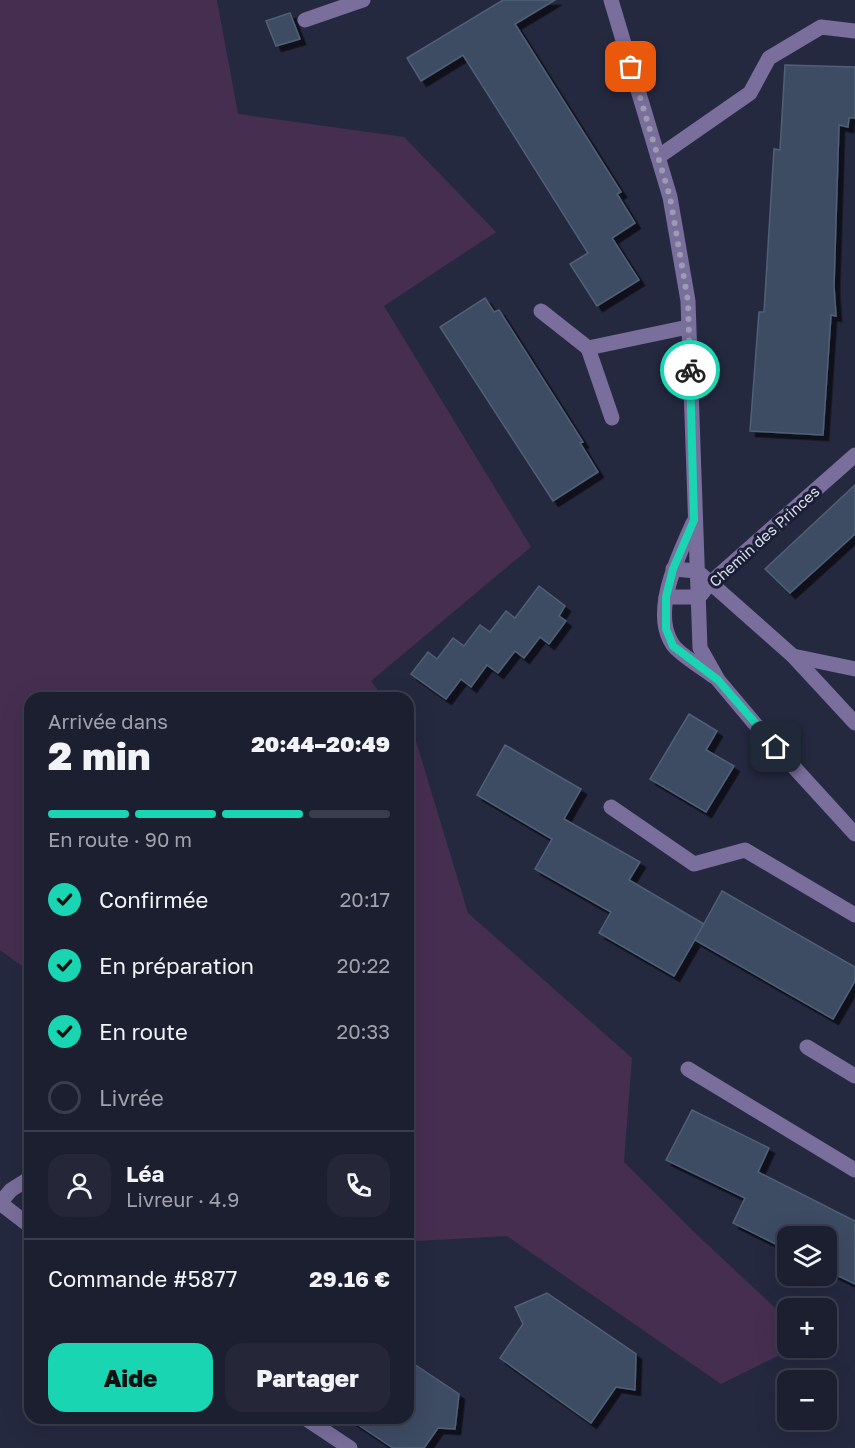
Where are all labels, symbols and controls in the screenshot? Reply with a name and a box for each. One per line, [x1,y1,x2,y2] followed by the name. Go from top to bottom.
[605,41,656,92] pin
[614,50,647,83] icon: bag
[660,340,720,400] courier
[674,354,707,387] icon: bike
[705,482,823,590] street label: Chemin des Princes
[48,709,168,733] text: Arrivée dans
[750,721,801,772] pin
[251,730,390,757] text: 20:44–20:49
[759,730,792,763] icon: home
[48,732,151,779] text: 2 min
[48,827,192,851] text: En route · 90 m
[48,883,81,916] icon: check
[99,886,208,913] text: Confirmée
[340,887,390,911] text: 20:17
[48,949,81,982] icon: check
[99,952,254,979] text: En préparation
[337,953,390,977] text: 20:22
[48,1015,81,1048] icon: check
[99,1018,188,1045] text: En route
[337,1019,390,1043] text: 20:33
[99,1084,164,1111] text: Livrée
[48,1154,111,1217] button: person
[327,1154,390,1217] button: phone
[126,1160,164,1187] text: Léa
[126,1187,239,1211] text: Livreur · 4.9
[777,1226,837,1430] map controls
[777,1226,837,1286] button: layers
[48,1265,237,1292] text: Commande #5877
[309,1265,390,1292] text: 29.16 €
[777,1298,837,1358] button: +
[48,1343,213,1412] button: Aide
[225,1343,390,1412] button: Partager
[777,1370,837,1430] button: −

